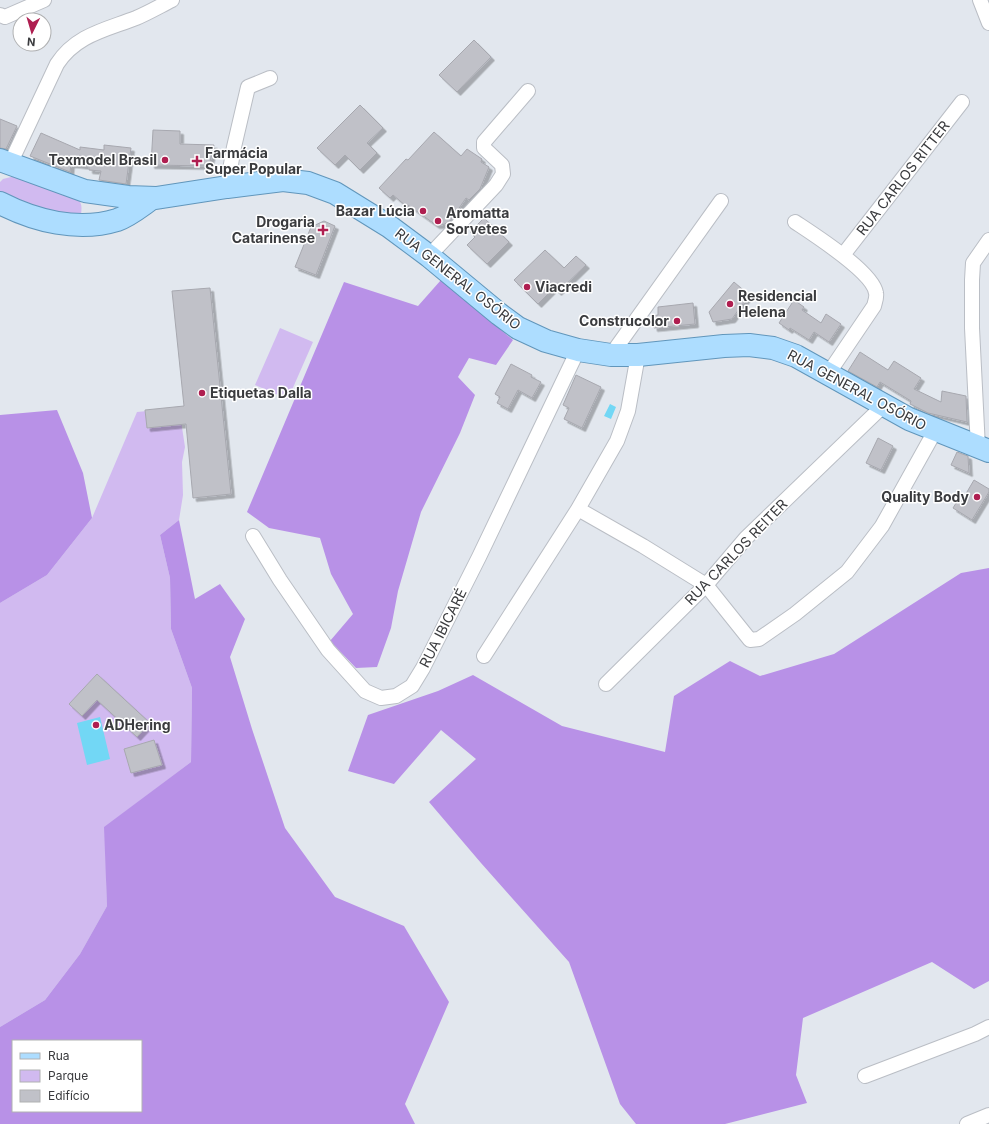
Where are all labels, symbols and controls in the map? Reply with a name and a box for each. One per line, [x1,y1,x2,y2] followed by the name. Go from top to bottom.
[12,12,52,52] north arrow
[26,35,36,49] text: N
[853,117,953,238] street label: RUA CARLOS RITTER
[205,144,302,177] place label: Farmácia Super Popular
[49,151,157,168] place label: Texmodel Brasil
[160,155,170,165] marker: Texmodel Brasil
[192,156,202,166] marker: Farmácia Super Popular
[336,202,415,219] place label: Bazar Lúcia
[446,204,509,237] place label: Aromatta Sorvetes
[418,206,428,216] marker: Bazar Lúcia
[232,213,315,246] place label: Drogaria Catarinense
[433,216,443,226] marker: Aromatta Sorvetes
[392,224,525,333] street label: RUA GENERAL OSÓRIO
[318,225,328,235] marker: Drogaria Catarinense
[535,278,592,295] place label: Viacredi
[522,282,532,292] marker: Viacredi
[738,287,817,320] place label: Residencial Helena
[725,299,735,309] marker: Residencial Helena
[579,312,669,329] place label: Construcolor
[672,316,682,326] marker: Construcolor
[785,346,930,433] street label: RUA GENERAL OSÓRIO
[210,384,312,401] place label: Etiquetas Dalla
[197,388,207,398] marker: Etiquetas Dalla
[881,488,970,505] place label: Quality Body
[972,492,982,502] marker: Quality Body
[681,495,790,608] street label: RUA CARLOS REITER
[415,585,470,670] street label: RUA IBICARÉ
[104,716,171,733] place label: ADHering
[91,720,101,730] marker: ADHering
[12,1040,142,1112] legend
[48,1048,70,1063] text: Rua
[48,1068,88,1083] text: Parque
[48,1088,90,1103] text: Edifício

